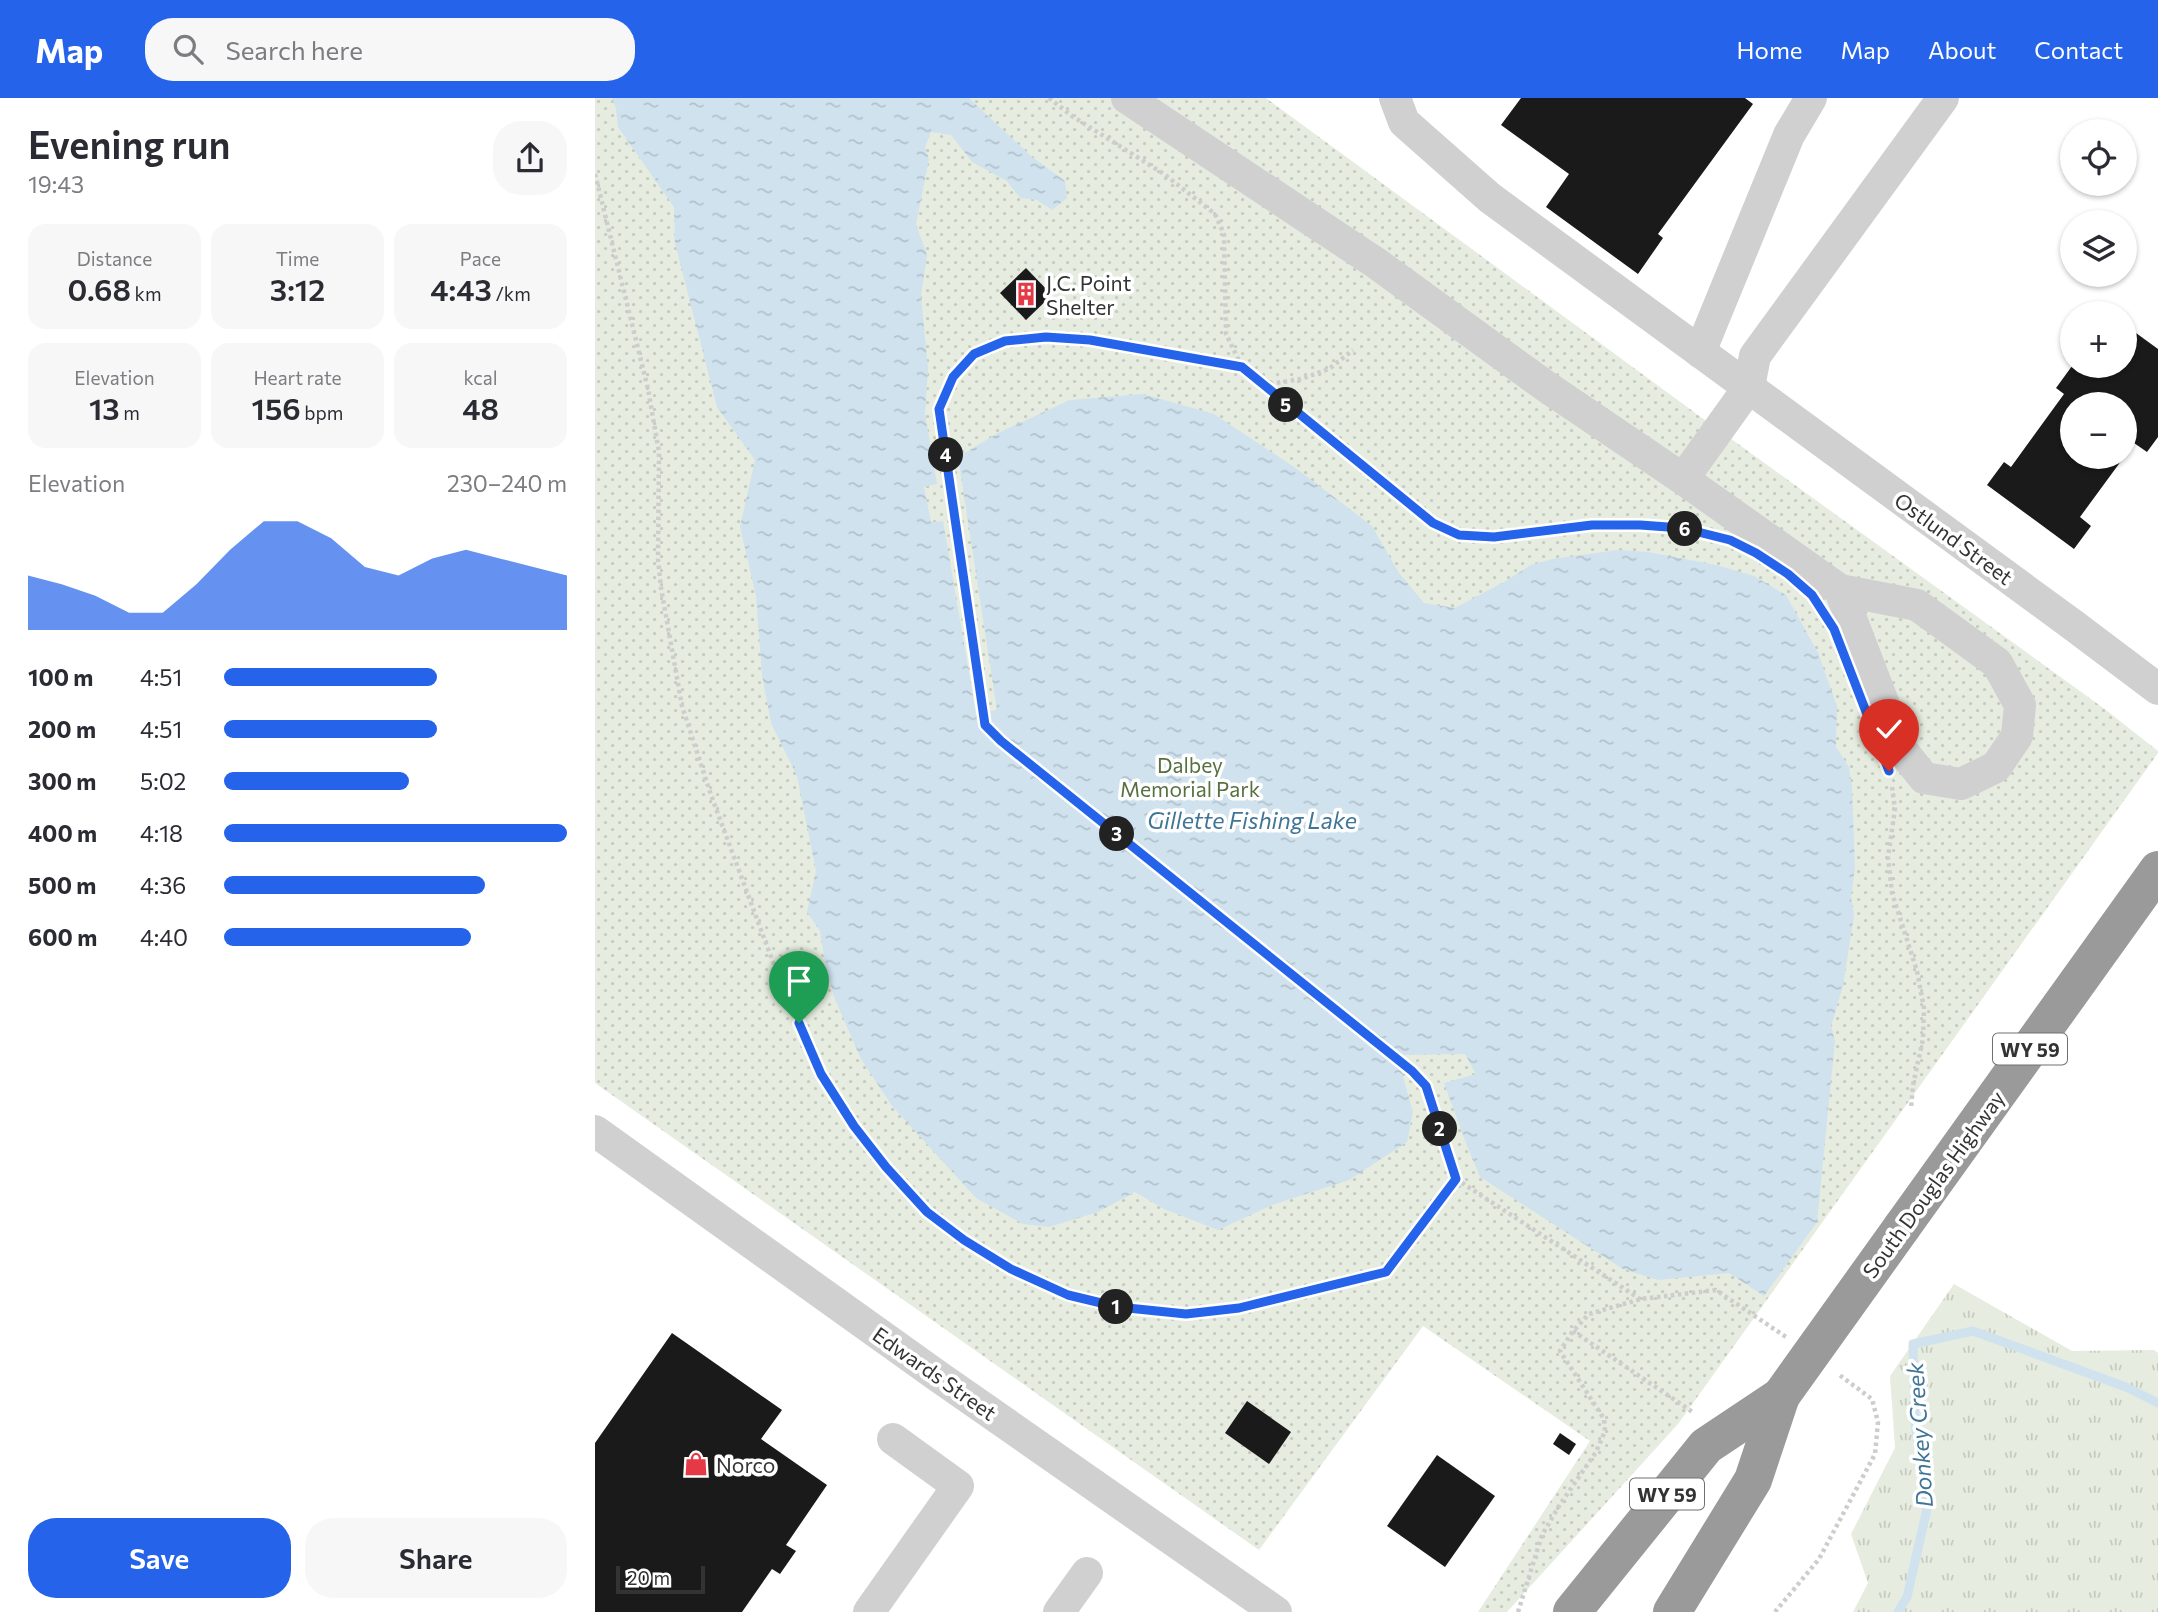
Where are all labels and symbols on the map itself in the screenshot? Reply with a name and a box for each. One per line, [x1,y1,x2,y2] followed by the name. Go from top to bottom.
[1046,270,1131,319] place label: J.C. Point Shelter
[1012,280,1040,308] building icon: J.C. Point Shelter
[1269,388,1303,422] pin: 5
[929,438,963,472] pin: 4
[1890,487,2018,589] street label: Ostlund Street
[1667,512,1703,546] pin: 6
[1859,699,1919,771] pin
[1120,752,1260,801] park label: Dalbey Memorial Park
[1147,806,1357,834] water label: Gillette Fishing Lake
[1099,816,1135,852] pin: 3
[769,951,829,1023] pin
[1993,1034,2067,1065] road number: WY 59
[1857,1086,2009,1282] street label: South Douglas Highway
[1423,1112,1457,1146] pin: 2
[1099,1290,1133,1324] pin: 1
[868,1321,1002,1425] street label: Edwards Street
[1900,1361,1938,1508] water label: Donkey Creek
[682,1450,710,1478] shop icon: Norco
[716,1452,775,1477] place label: Norco
[1630,1478,1704,1510] road number: WY 59
[616,1563,705,1595] scale bar

